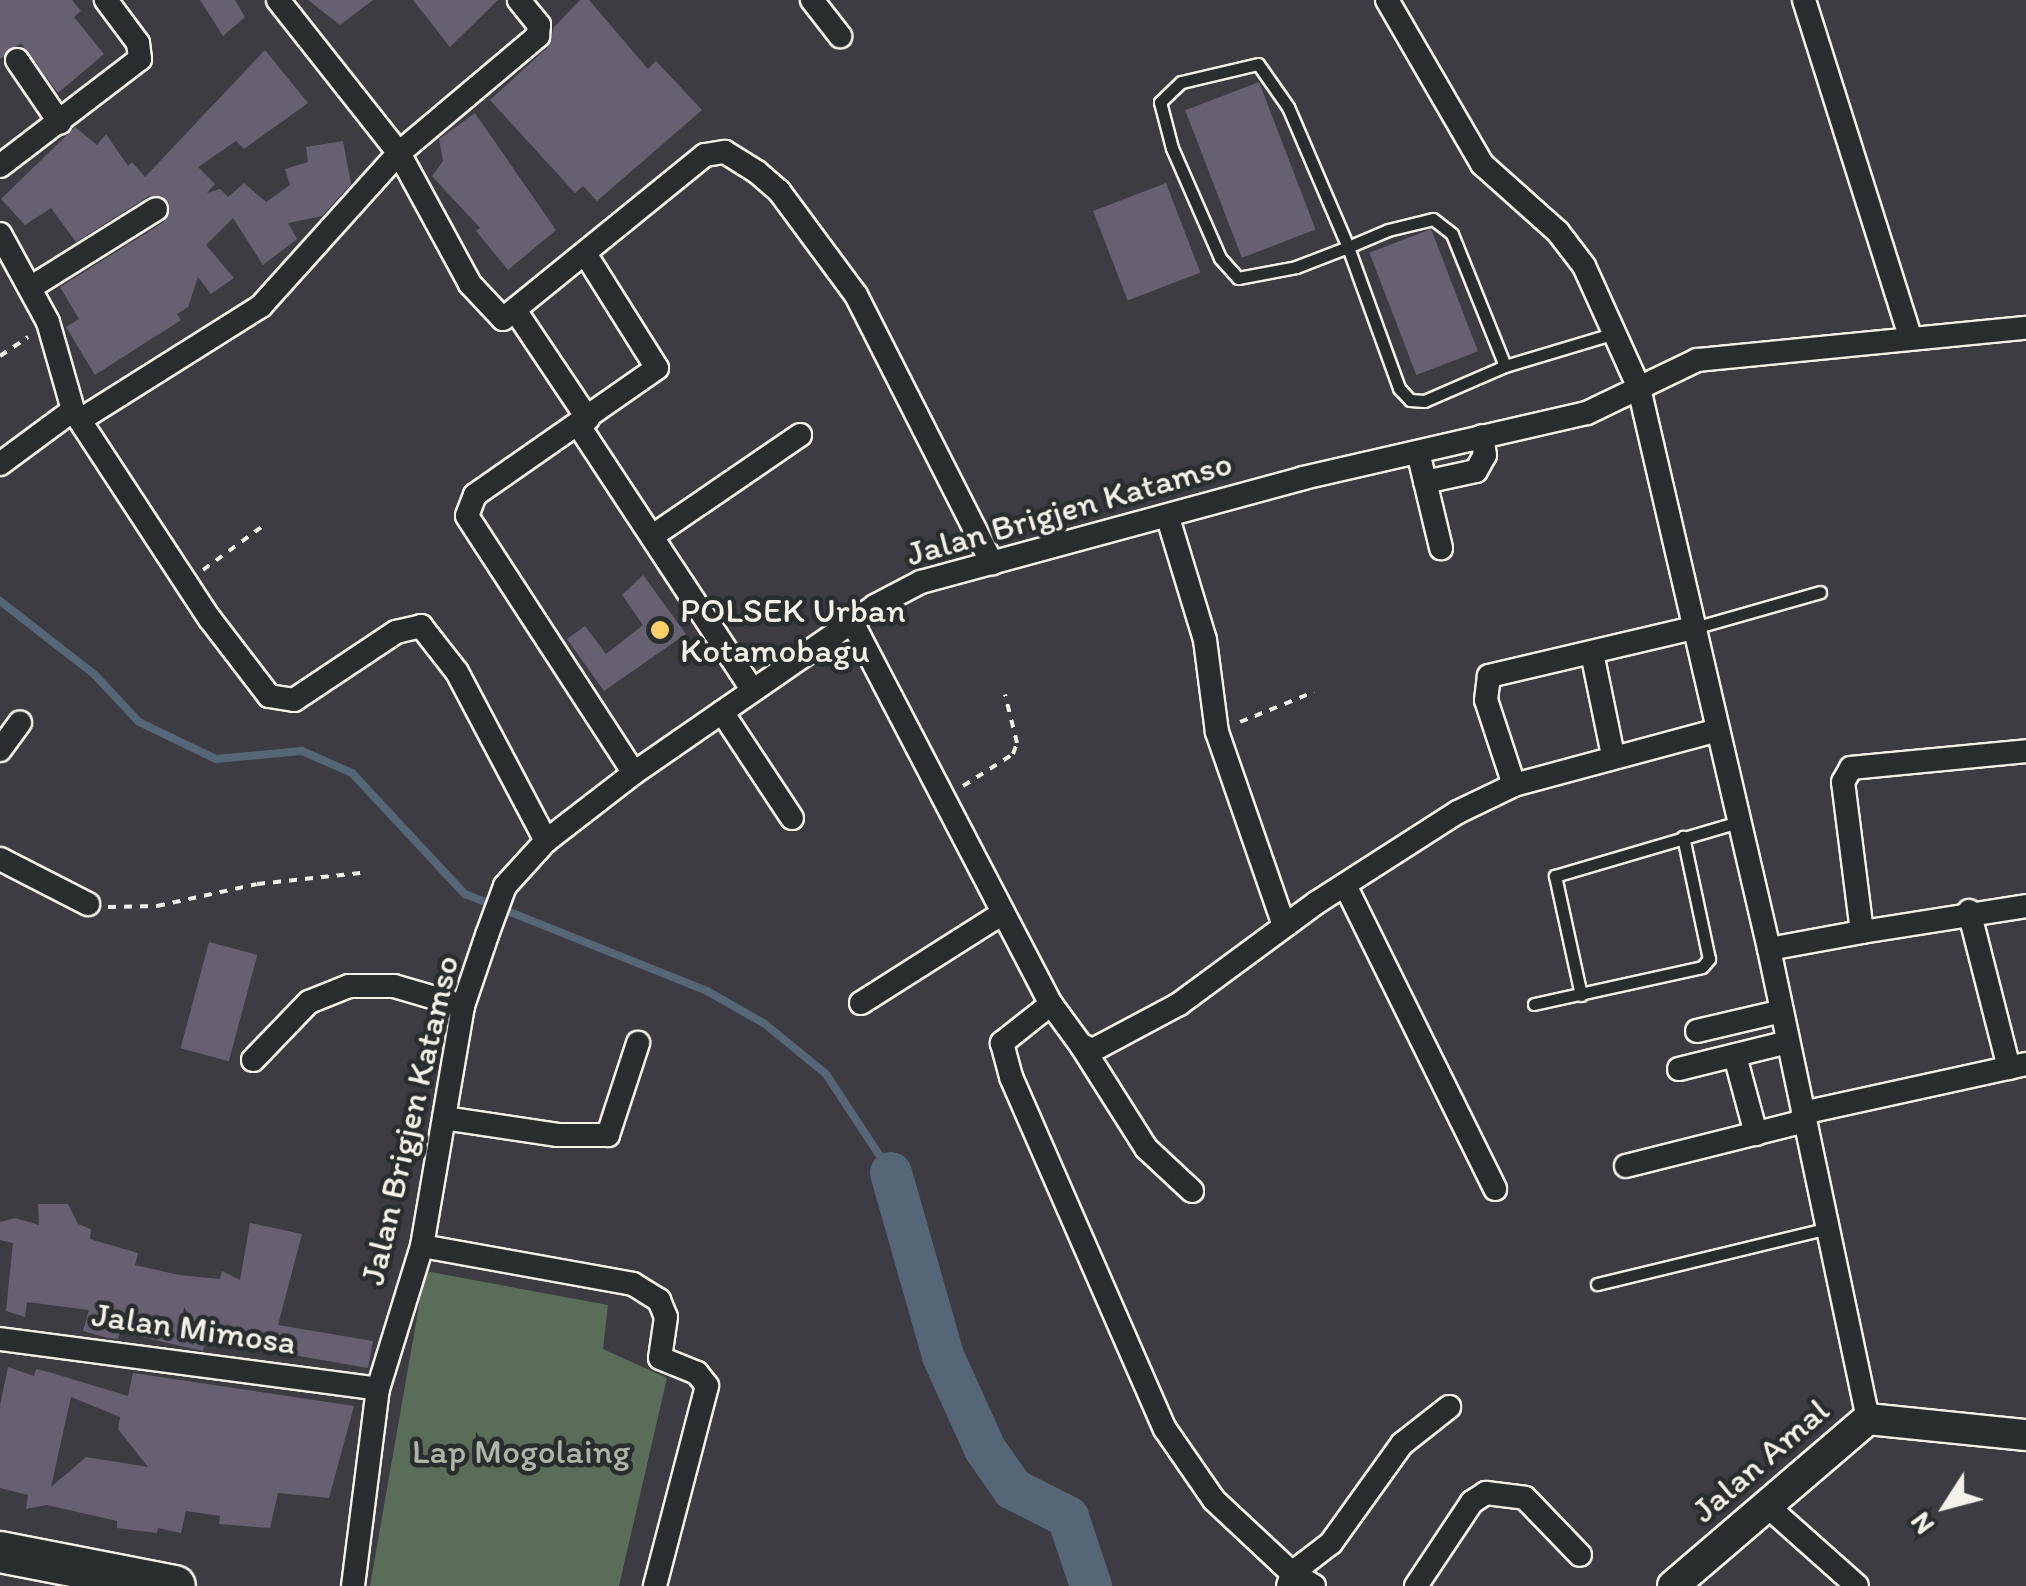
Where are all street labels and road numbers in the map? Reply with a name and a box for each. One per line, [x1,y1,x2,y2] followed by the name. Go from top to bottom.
[901,441,1237,575] street label: Jalan Brigjen Katamso
[351,951,467,1289] street label: Jalan Brigjen Katamso
[89,1293,299,1363] street label: Jalan Mimosa
[1683,1389,1837,1531] street label: Jalan Amal

